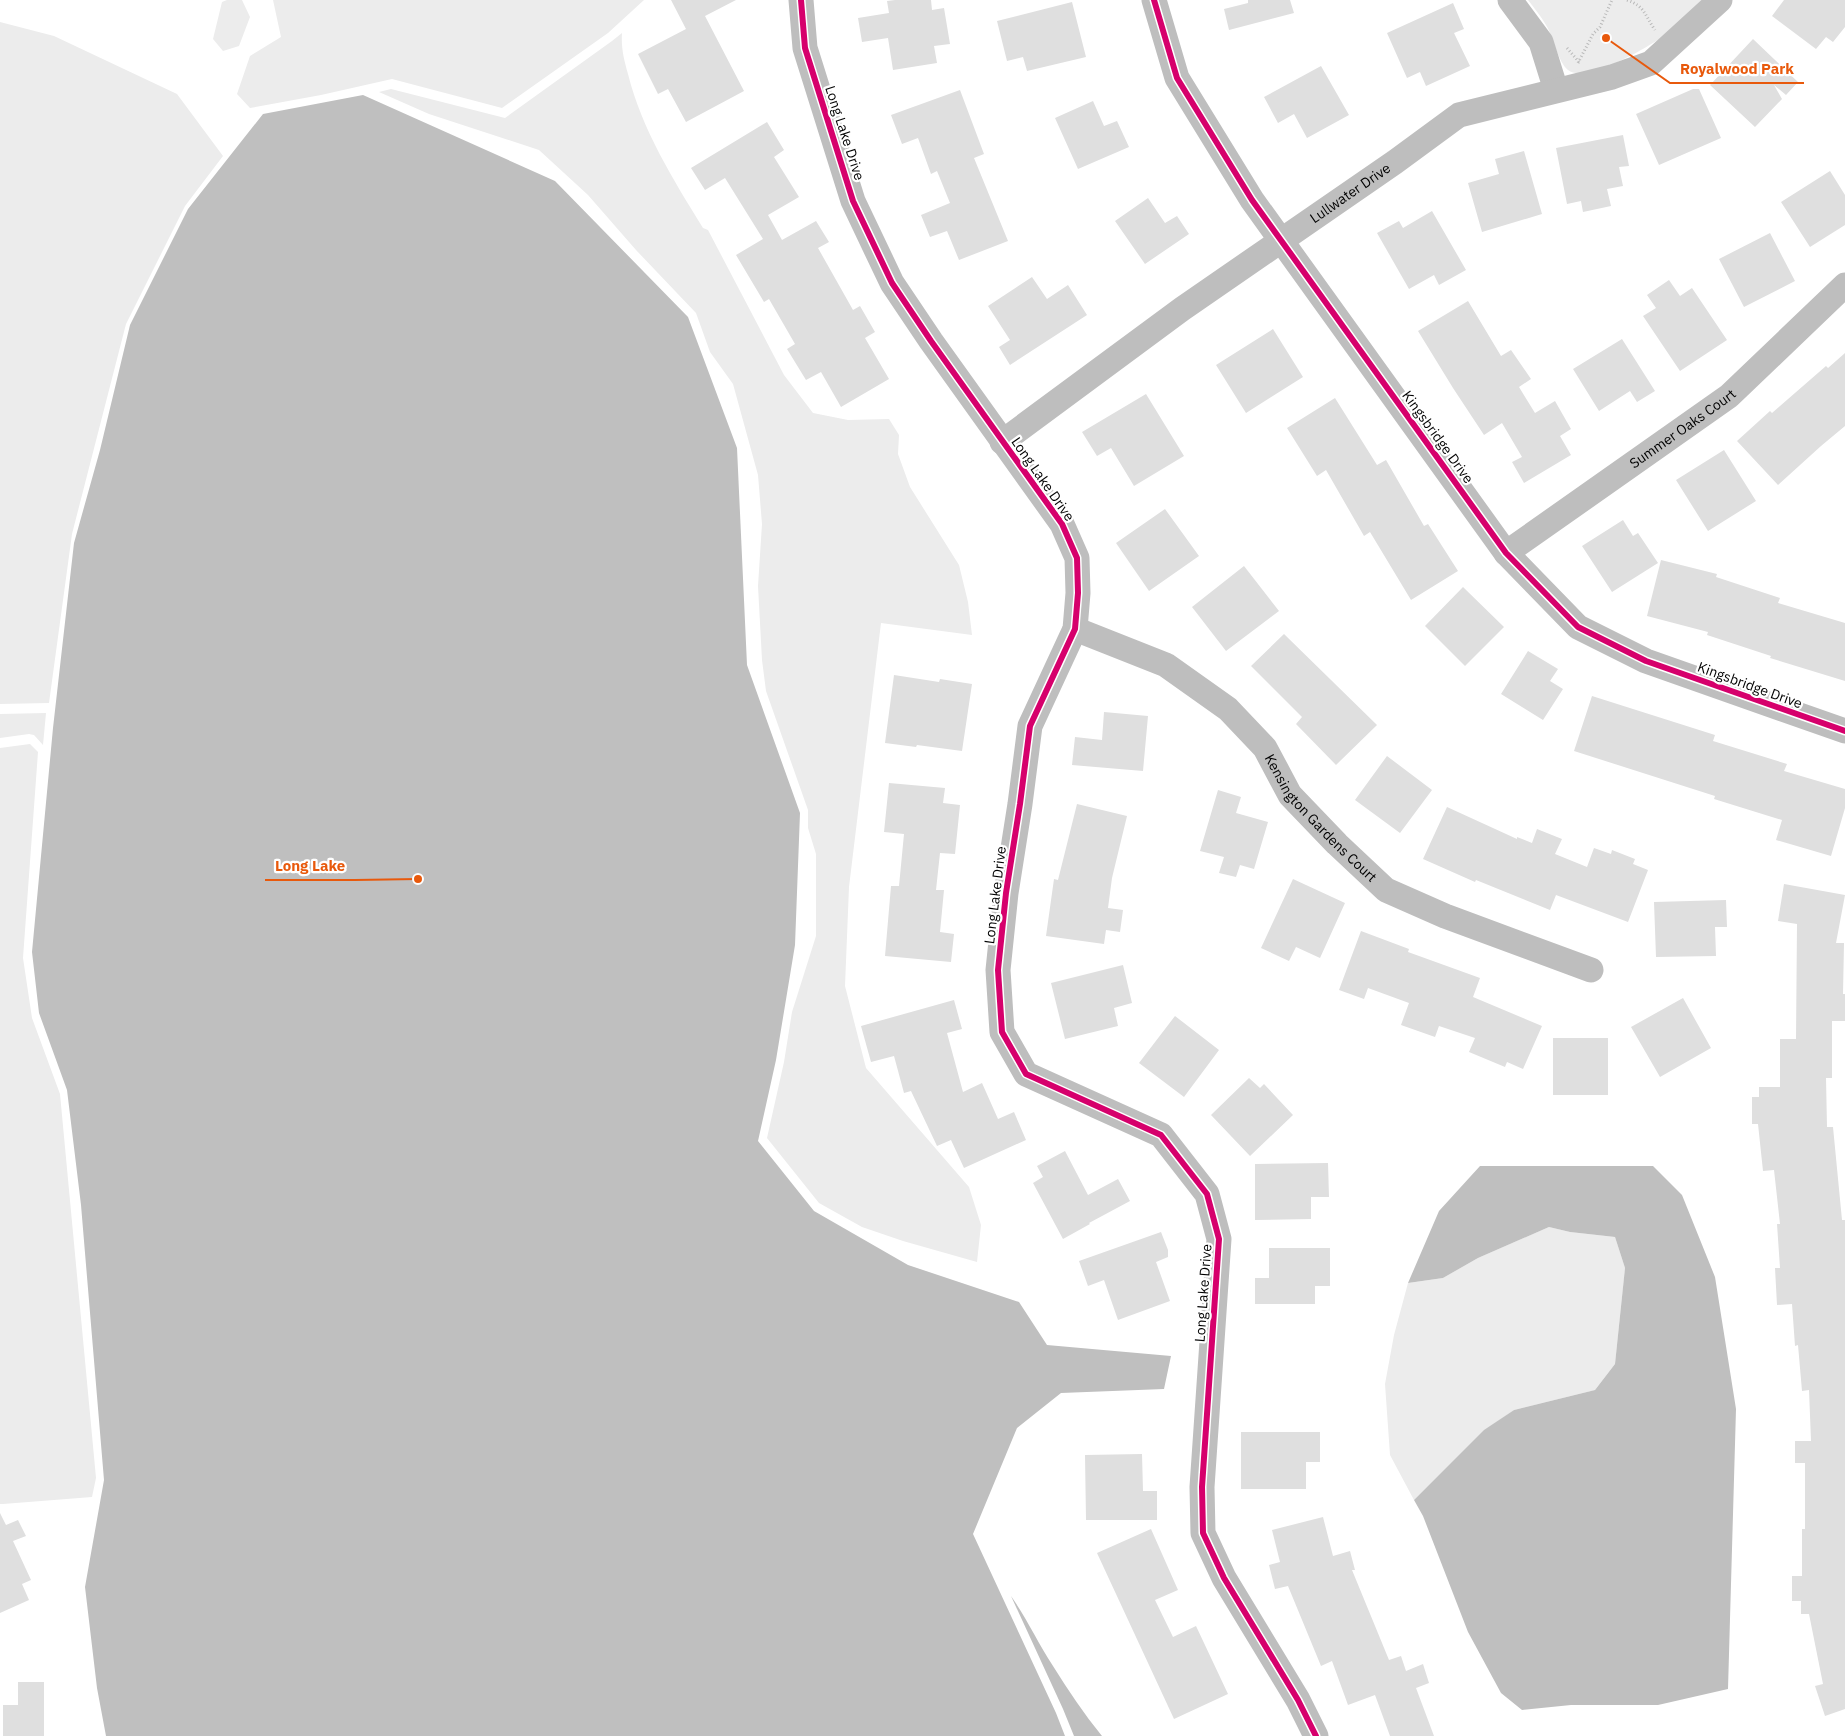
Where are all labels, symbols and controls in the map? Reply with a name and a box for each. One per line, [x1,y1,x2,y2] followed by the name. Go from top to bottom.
[1670,53,1804,83] callout: Royalwood Park
[1680,59,1794,78] text: Royalwood Park
[821,83,869,183] street label: Long Lake Drive
[1306,159,1394,227] street label: Lullwater Drive
[1626,385,1740,472] street label: Summer Oaks Court
[1398,387,1478,487] street label: Kingsbridge Drive
[1007,434,1079,525] street label: Long Lake Drive
[1695,658,1805,712] street label: Kingsbridge Drive
[1261,751,1381,886] street label: Kensington Gardens Court
[980,845,1010,945] street label: Long Lake Drive
[265,850,355,880] callout: Long Lake
[275,856,345,875] text: Long Lake
[1191,1243,1215,1343] street label: Long Lake Drive

